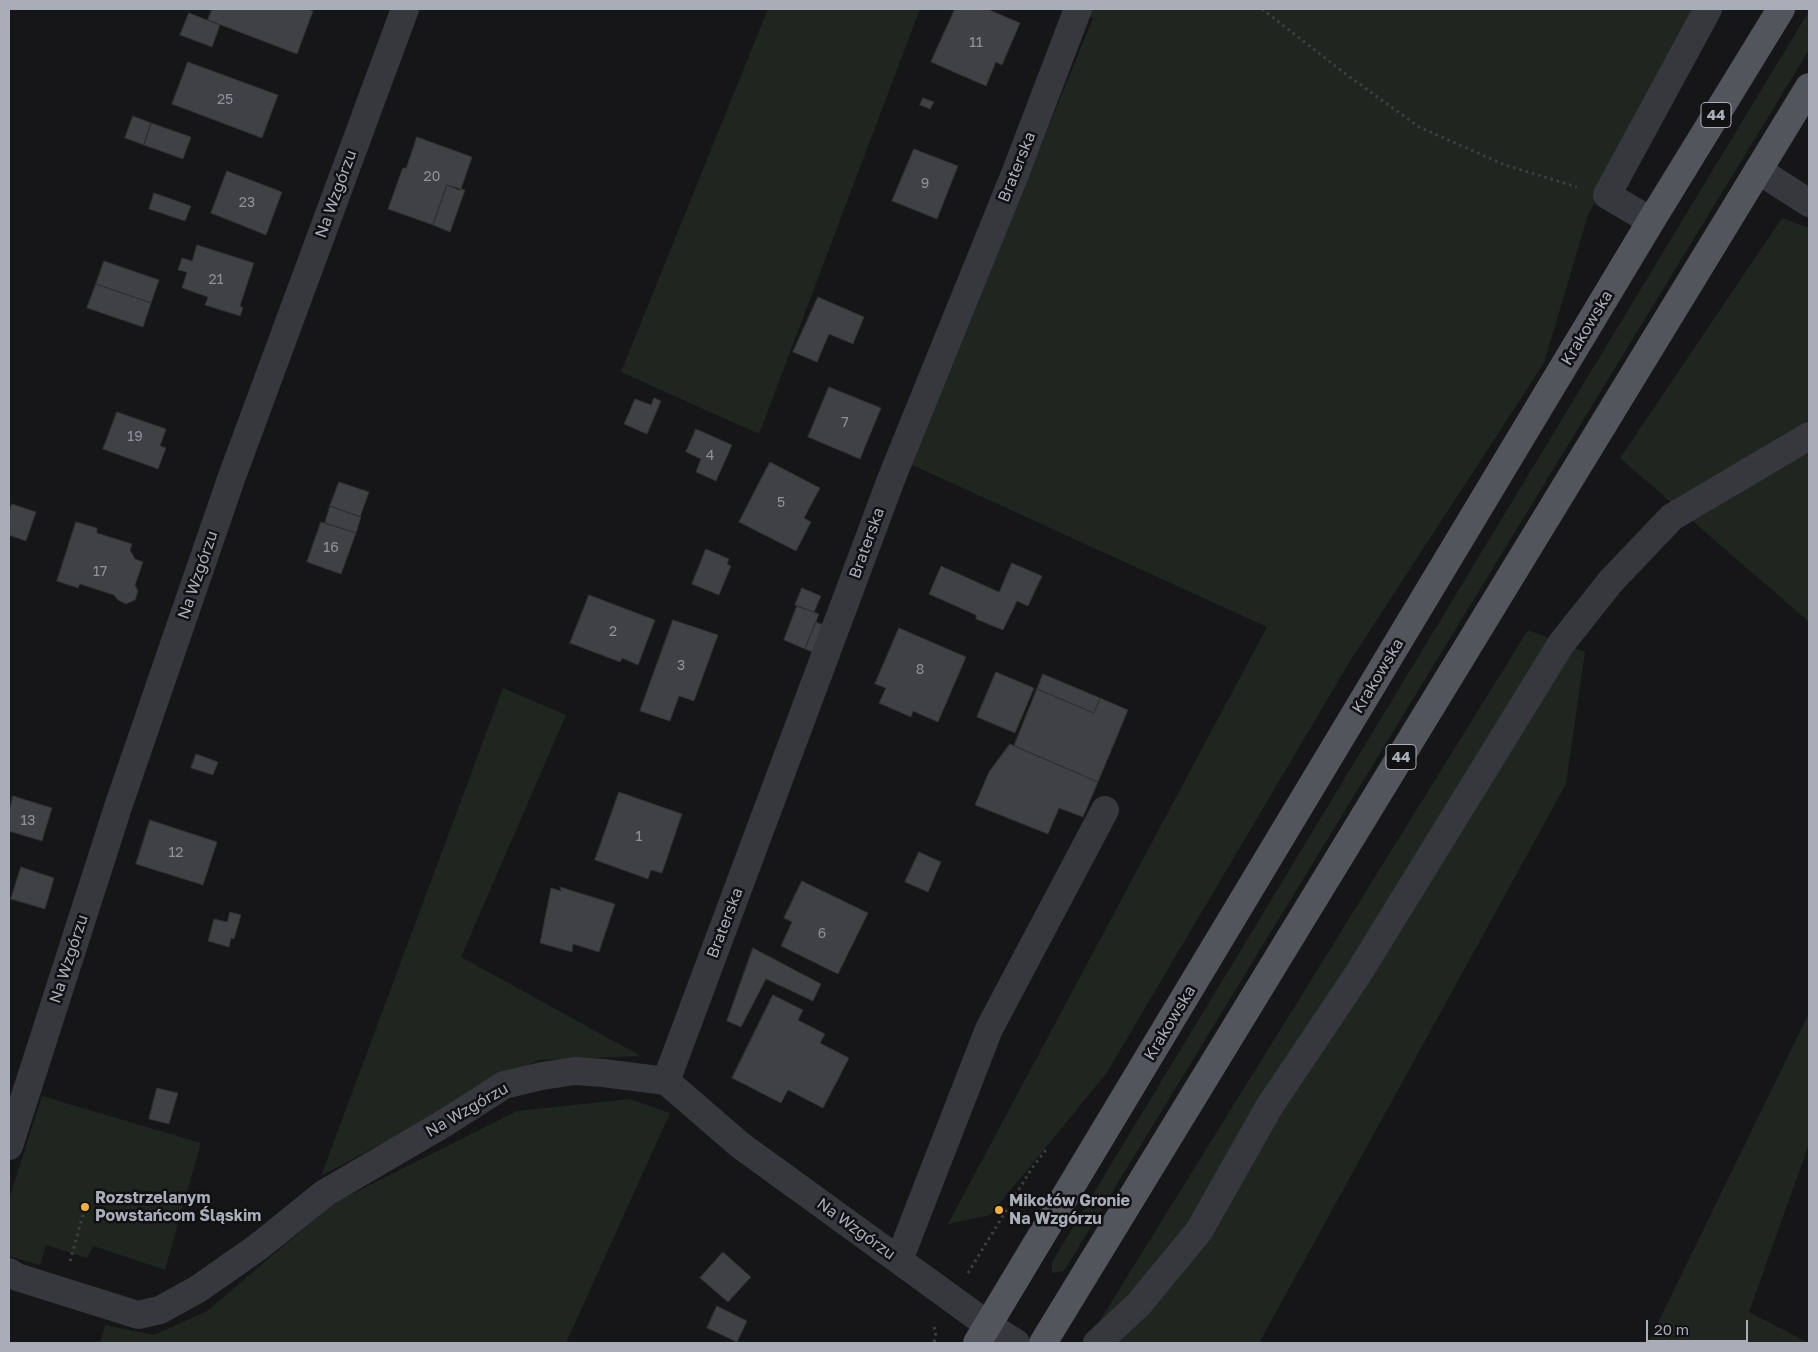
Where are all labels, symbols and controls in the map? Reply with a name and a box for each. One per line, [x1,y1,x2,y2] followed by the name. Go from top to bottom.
[969,35,983,51] house number: 11
[217,92,233,108] house number: 25
[1701,102,1731,128] road number: 44
[994,129,1040,205] street label: Braterska
[311,147,361,241] street label: Na Wzgórzu
[424,169,440,185] house number: 20
[921,176,929,192] house number: 9
[239,195,255,211] house number: 23
[209,272,223,288] house number: 21
[1557,287,1617,369] street label: Krakowska
[841,415,849,431] house number: 7
[127,429,143,445] house number: 19
[706,448,714,464] house number: 4
[777,495,785,511] house number: 5
[845,505,889,581] street label: Braterska
[174,528,222,622] street label: Na Wzgórzu
[323,540,339,556] house number: 16
[93,564,107,580] house number: 17
[609,624,617,640] house number: 2
[1348,635,1408,717] street label: Krakowska
[677,658,685,674] house number: 3
[916,662,924,678] house number: 8
[1386,744,1416,770] road number: 44
[21,813,35,829] house number: 13
[636,829,642,845] house number: 1
[169,845,183,861] house number: 12
[703,885,747,961] street label: Braterska
[46,912,92,1006] street label: Na Wzgórzu
[818,926,826,942] house number: 6
[1140,982,1200,1064] street label: Krakowska
[422,1079,512,1141] street label: Na Wzgórzu
[95,1188,261,1226] place label: Rozstrzelanym Powstańcom Śląskim
[1009,1191,1130,1229] place label: Mikołów Gronie Na Wzgórzu
[813,1194,899,1264] street label: Na Wzgórzu
[79,1201,91,1213] marker: Rozstrzelanym Powstańcom Śląskim
[993,1204,1005,1216] marker: Mikołów Gronie Na Wzgórzu
[1648,1310,1750,1342] scale bar
[1654,1320,1689,1338] text: 20 m

